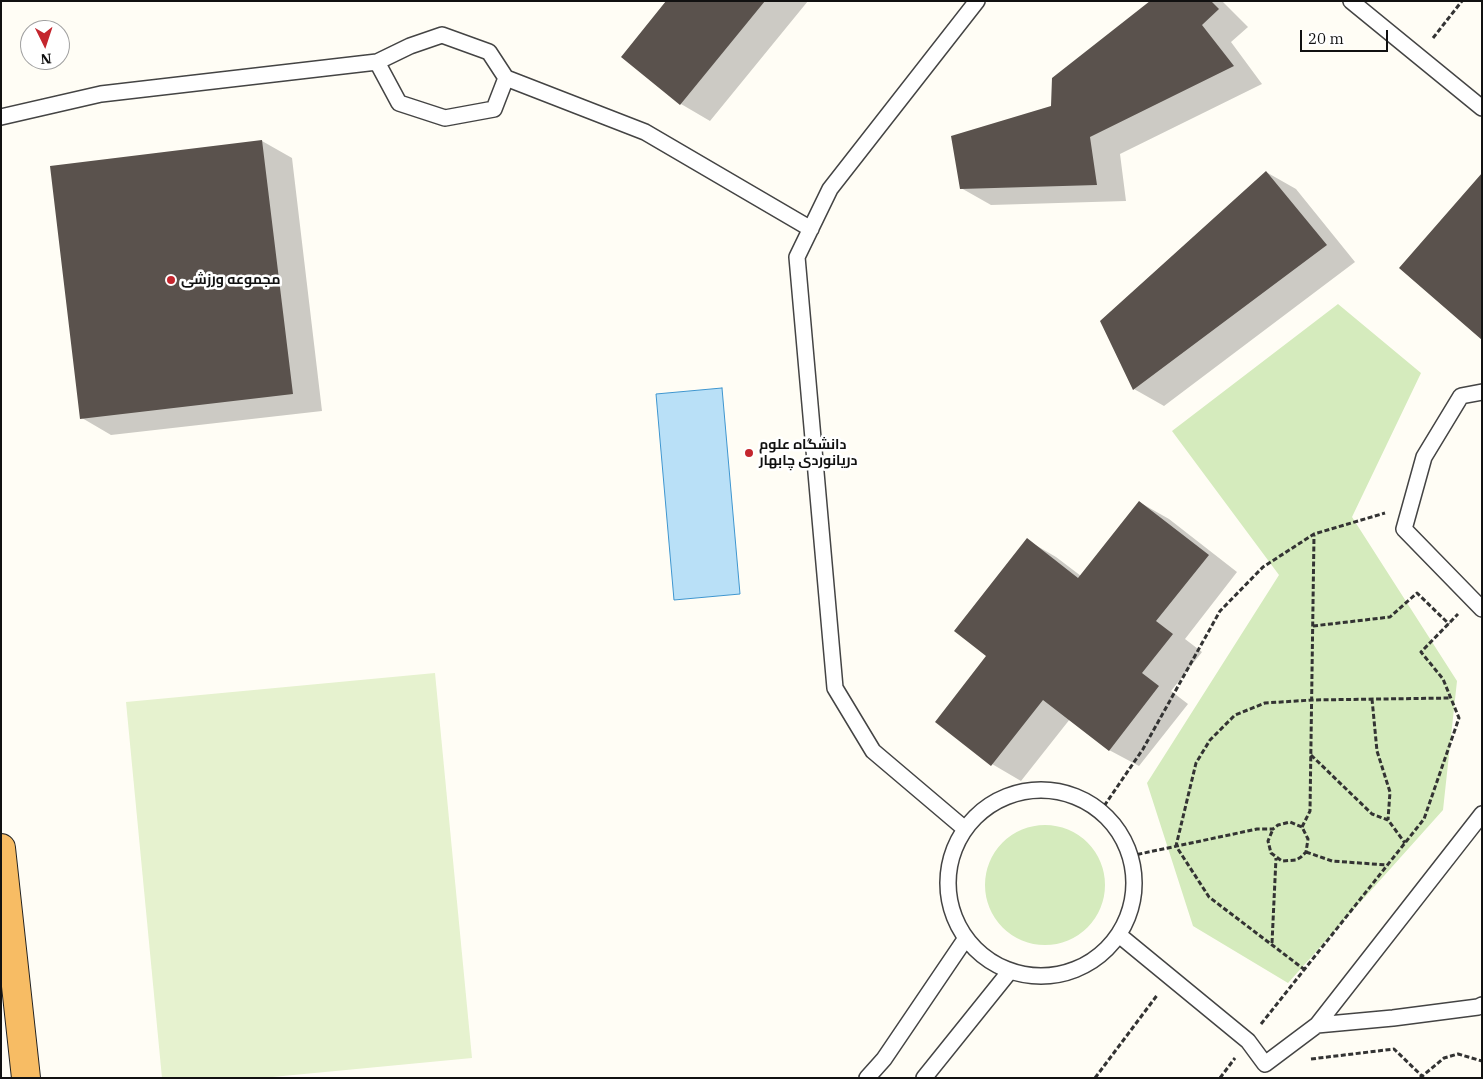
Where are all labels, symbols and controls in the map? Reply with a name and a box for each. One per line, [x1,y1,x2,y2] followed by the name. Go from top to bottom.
[20,20,70,70] north arrow
[1303,20,1390,52] scale bar
[1308,29,1344,48] text: 20 m
[40,50,52,68] text: N
[181,272,280,288] place label: مجموعه ورزشی
[165,274,177,286] marker: مجموعه ورزشی
[759,437,857,470] place label: دانشگاه علوم دریانوردی چابهار
[743,447,755,459] marker: دانشگاه علوم دریانوردی چابهار

